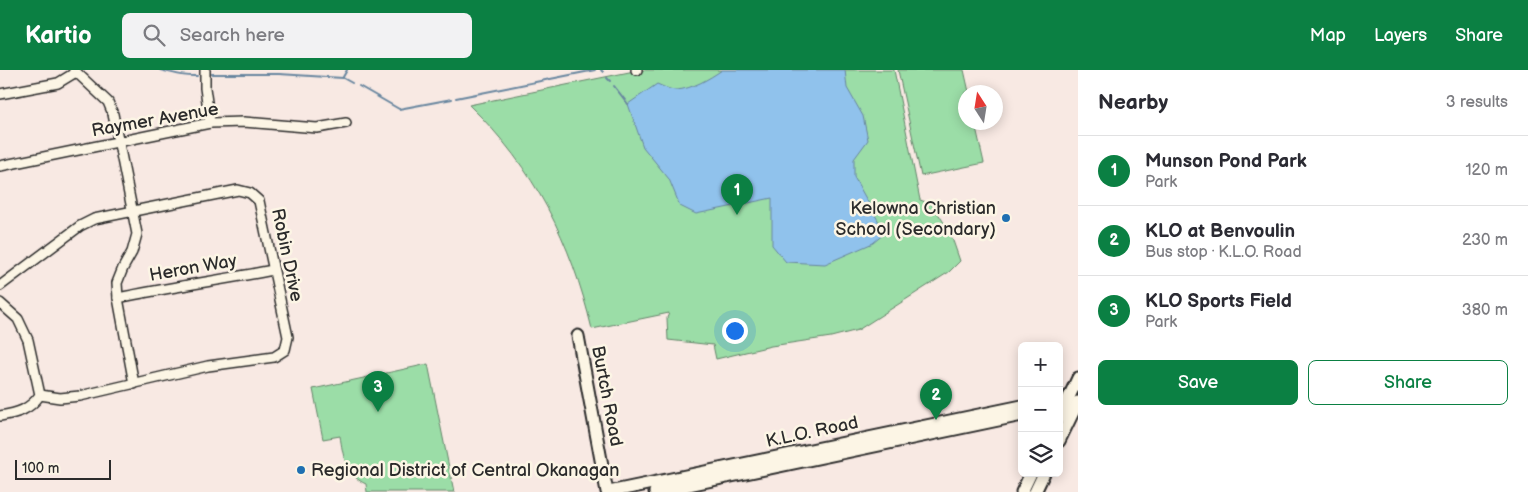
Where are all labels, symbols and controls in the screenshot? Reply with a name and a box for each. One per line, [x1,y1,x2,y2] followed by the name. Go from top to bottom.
[122,13,472,58] search box
[25,21,92,50] text: Kartio
[140,21,168,49] icon: search
[180,24,285,47] text: Search here
[1310,25,1346,46] text: Map
[1374,25,1427,46] text: Layers
[1455,25,1503,46] text: Share
[958,85,1003,130] north arrow
[1098,90,1168,115] text: Nearby
[1446,93,1508,112] text: 3 results
[90,98,220,141] street label: Raymer Avenue
[1145,150,1307,173] text: Munson Pond Park
[1111,161,1117,180] text: 1
[1465,161,1508,180] text: 120 m
[1145,173,1177,192] text: Park
[721,174,753,215] pin: 1
[836,198,996,240] place label: Kelowna Christian School (Secondary)
[267,207,307,304] street label: Robin Drive
[1000,212,1012,224] marker: Kelowna Christian School (Secondary)
[1145,220,1295,243] text: KLO at Benvoulin
[1109,231,1119,250] text: 2
[1462,231,1508,250] text: 230 m
[1145,243,1302,262] text: Bus stop · K.L.O. Road
[148,250,239,286] street label: Heron Way
[1145,290,1292,313] text: KLO Sports Field
[1109,301,1119,320] text: 3
[1462,301,1508,320] text: 380 m
[1145,313,1177,332] text: Park
[722,318,748,344] your location
[1018,342,1063,477] map controls
[1018,342,1063,387] button: +
[587,344,627,448] street label: Burtch Road
[1098,360,1298,405] button: Save
[1308,360,1508,405] button: Share
[362,371,394,412] pin: 3
[920,379,952,420] pin: 2
[1018,387,1063,432] button: −
[764,412,860,452] street label: K.L.O. Road
[1018,432,1063,477] button: layers
[15,457,111,480] scale bar
[22,460,59,477] text: 100 m
[311,460,619,481] place label: Regional District of Central Okanagan
[295,464,307,476] marker: Regional District of Central Okanagan

